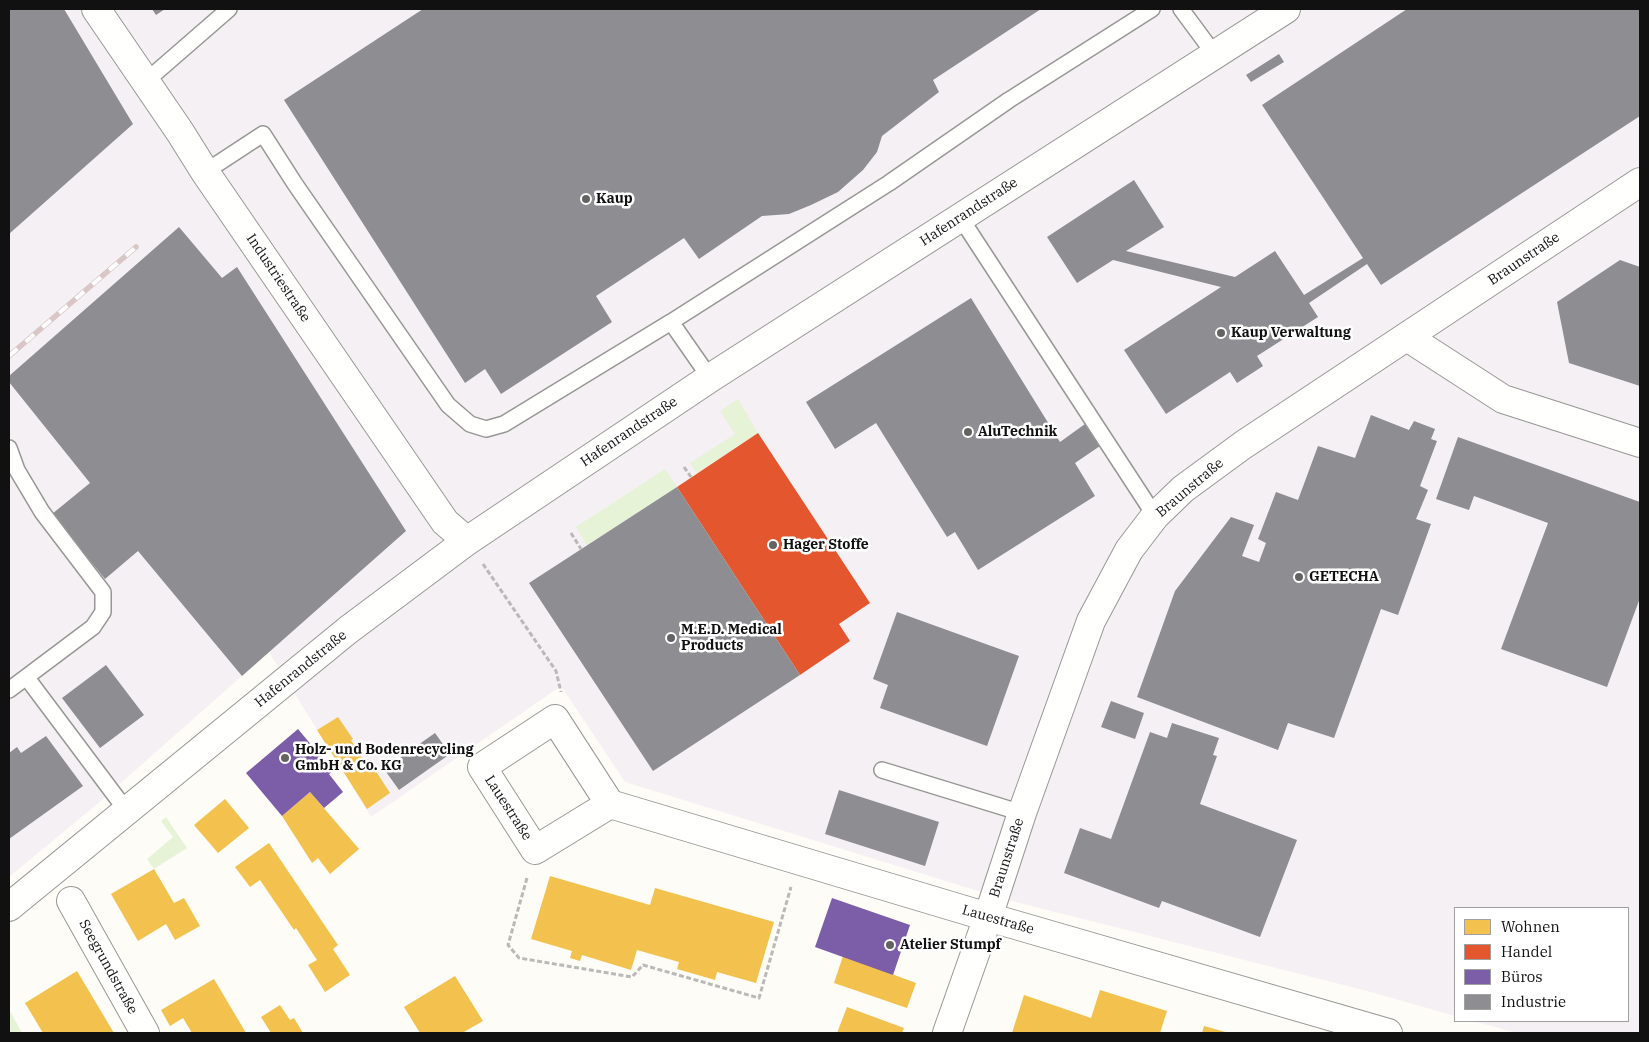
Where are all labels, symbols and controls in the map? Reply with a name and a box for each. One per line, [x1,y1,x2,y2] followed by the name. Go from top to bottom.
[917,174,1021,250] street label: Hafenrandstraße
[596,191,633,207] place label: Kaup
[580,193,592,205] marker: Kaup
[1485,229,1563,289] street label: Braunstraße
[242,231,314,325] street label: Industriestraße
[1231,325,1351,341] place label: Kaup Verwaltung
[1215,327,1227,339] marker: Kaup Verwaltung
[577,393,681,471] street label: Hafenrandstraße
[978,424,1057,440] place label: AluTechnik
[962,426,974,438] marker: AluTechnik
[1153,455,1227,521] street label: Braunstraße
[783,537,869,553] place label: Hager Stoffe
[767,539,779,551] marker: Hager Stoffe
[1309,569,1379,585] place label: GETECHA
[1293,571,1305,583] marker: GETECHA
[681,622,782,654] place label: M.E.D. Medical Products
[252,627,350,711] street label: Hafenrandstraße
[665,632,677,644] marker: M.E.D. Medical Products
[295,742,474,774] place label: Holz- und Bodenrecycling GmbH & Co. KG
[279,752,291,764] marker: Holz- und Bodenrecycling GmbH & Co. KG
[481,772,535,844] street label: Lauestraße
[986,816,1028,900] street label: Braunstraße
[960,902,1036,938] street label: Lauestraße
[1454,907,1629,1022] legend
[75,917,141,1017] street label: Seegrundstraße
[1501,917,1560,936] text: Wohnen
[900,937,1001,953] place label: Atelier Stumpf
[884,939,896,951] marker: Atelier Stumpf
[1501,942,1552,961] text: Handel
[1501,967,1543,986] text: Büros
[1501,992,1566,1011] text: Industrie

